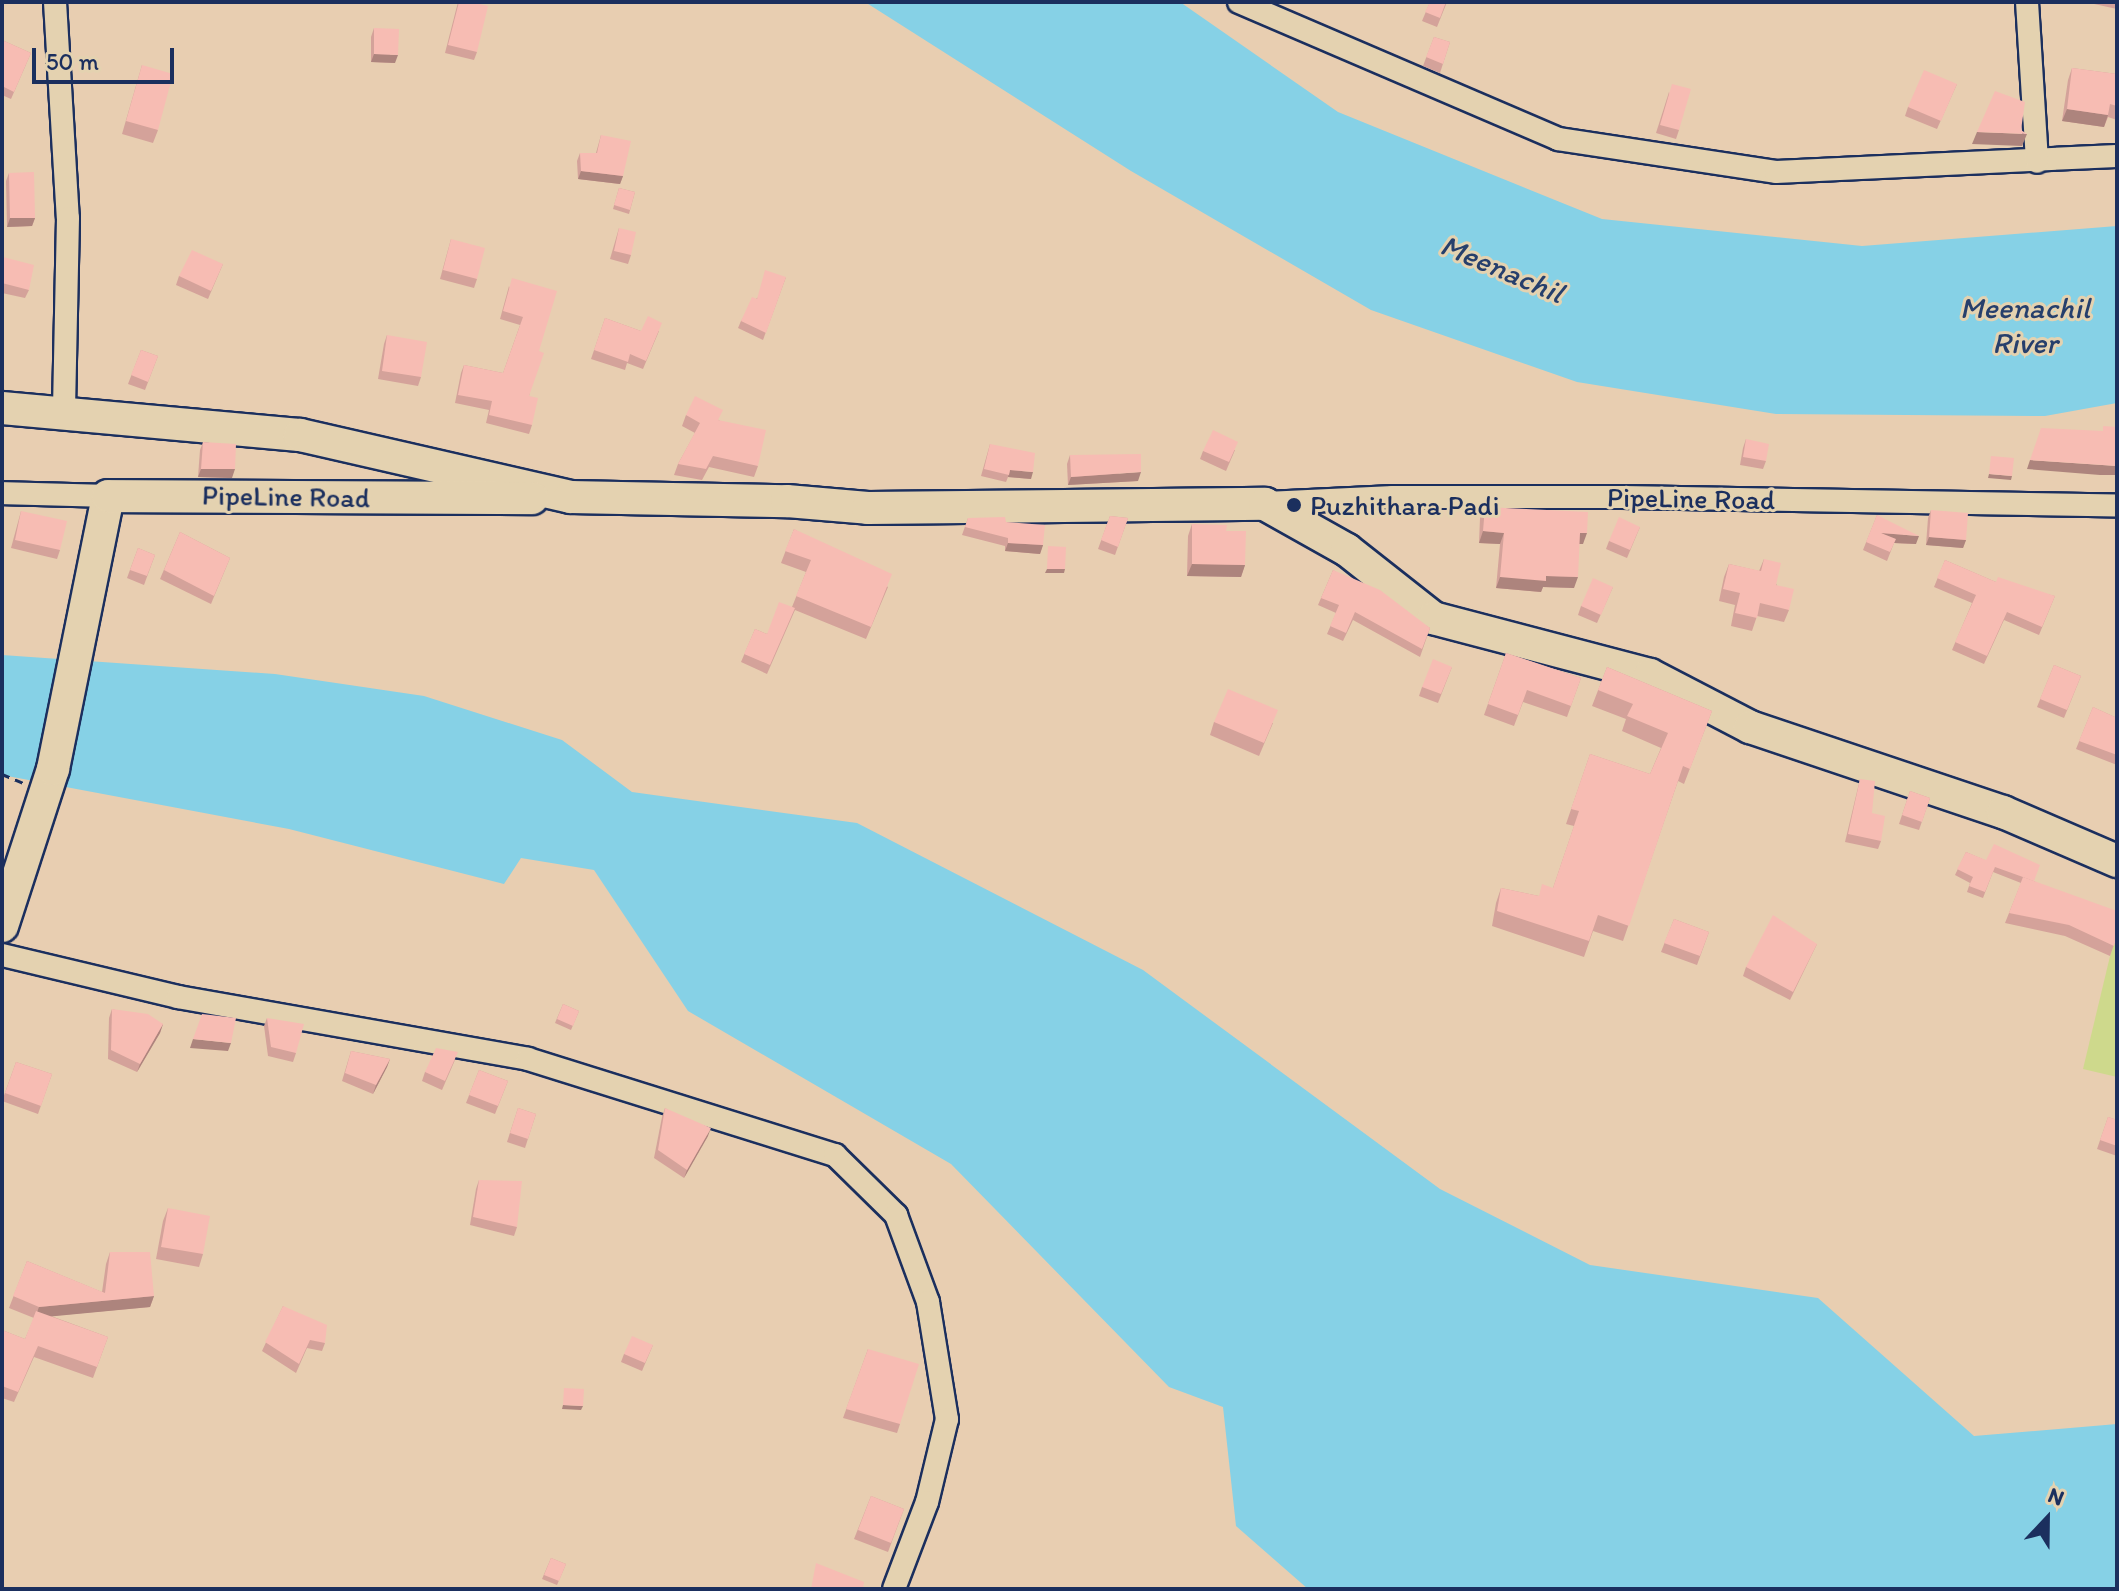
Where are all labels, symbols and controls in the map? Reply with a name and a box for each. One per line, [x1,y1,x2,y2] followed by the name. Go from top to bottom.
[36,32,178,82] scale bar
[46,47,99,76] text: 50 m
[1435,227,1569,311] water label: Meenachil
[1960,290,2090,360] water label: Meenachil River
[202,478,370,514] street label: PipeLine Road
[1607,480,1775,516] street label: PipeLine Road
[1310,488,1500,522] place label: Puzhithara Padi
[1285,496,1303,514] marker: Puzhithara Padi
[2007,1479,2087,1559] north arrow
[2044,1481,2068,1512] text: N

